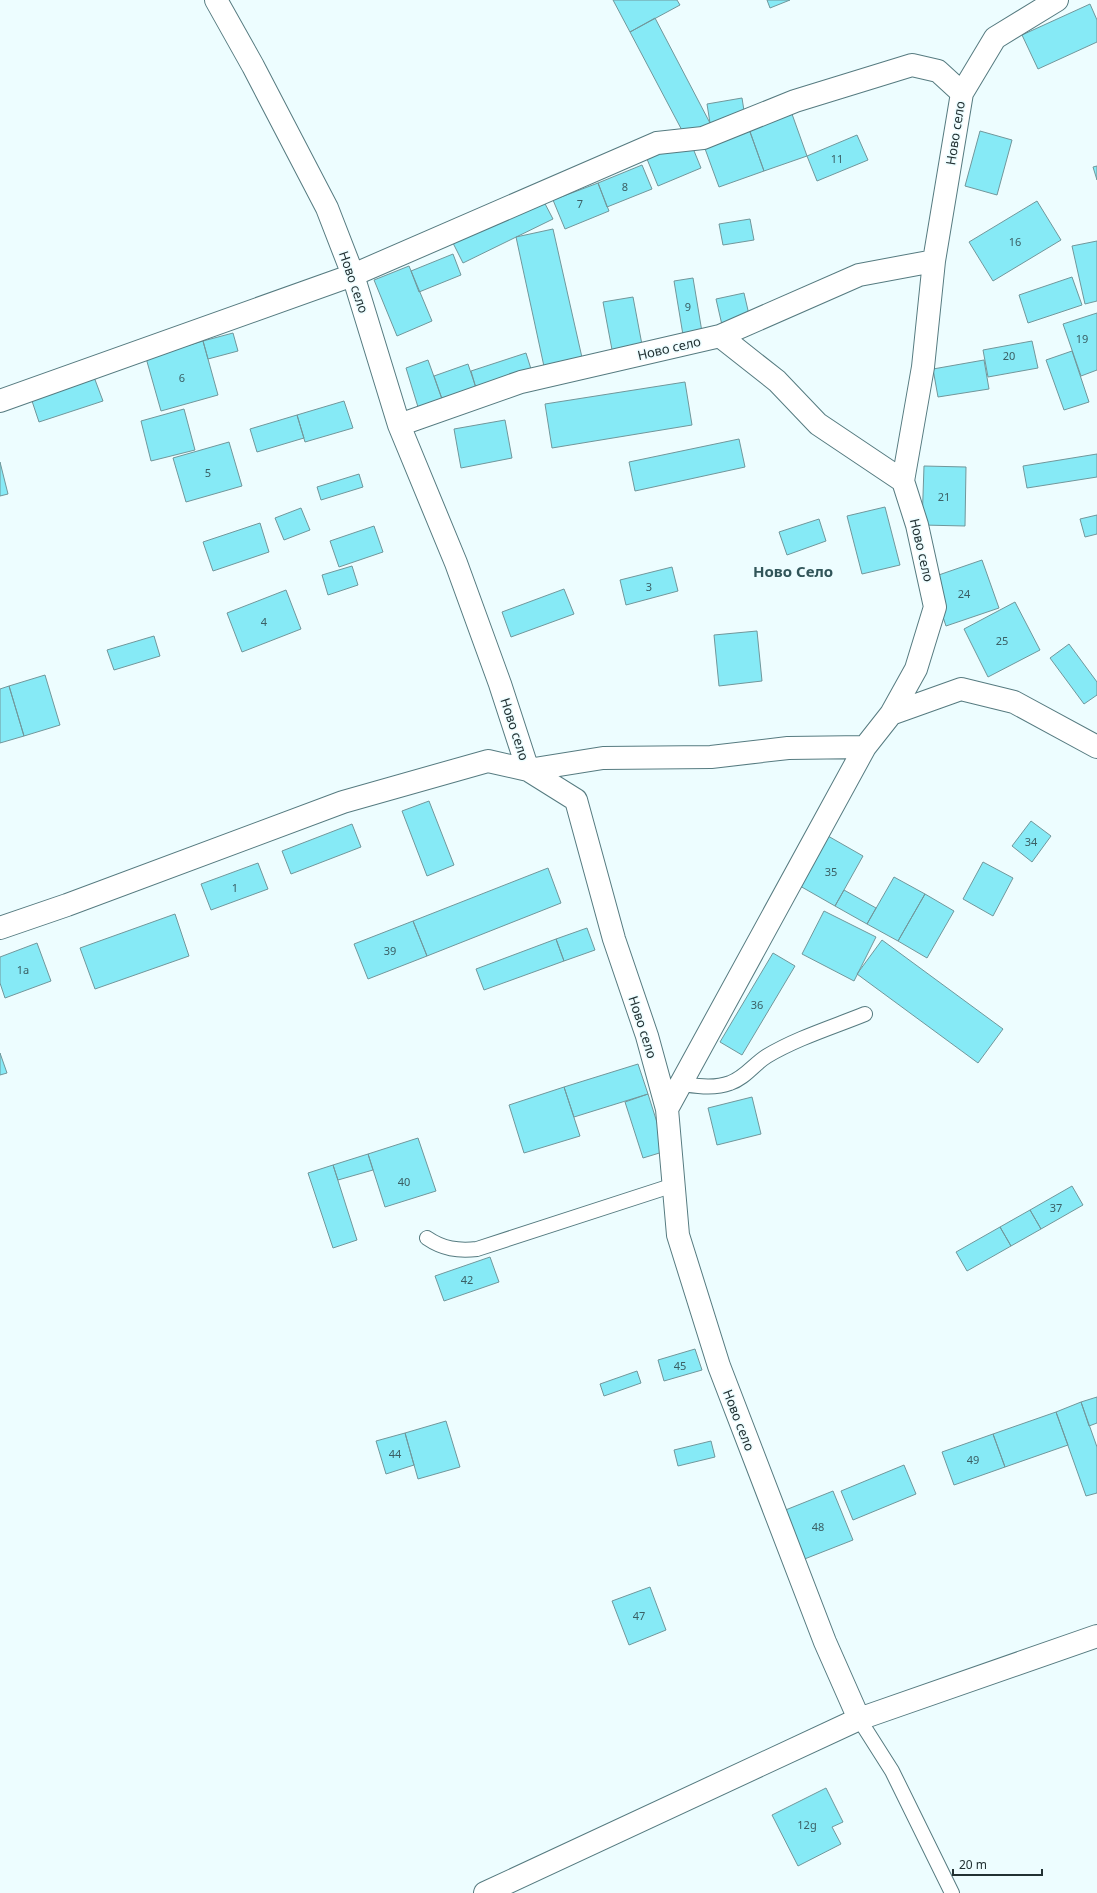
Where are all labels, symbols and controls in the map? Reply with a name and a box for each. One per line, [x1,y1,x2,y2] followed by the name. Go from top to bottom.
[941,99,969,166] street label: Ново село
[831,151,843,166] house number: 11
[622,179,628,194] house number: 8
[577,196,583,211] house number: 7
[1009,234,1021,249] house number: 16
[335,249,373,316] street label: Ново село
[685,299,691,314] house number: 9
[1076,331,1088,346] house number: 19
[635,332,703,364] street label: Ново село
[1003,348,1015,363] house number: 20
[179,370,185,385] house number: 6
[205,465,211,480] house number: 5
[938,489,950,504] house number: 21
[906,516,938,584] street label: Ново село
[753,561,833,581] district label: Ново Село
[646,579,652,594] house number: 3
[958,586,971,601] house number: 24
[261,614,268,629] house number: 4
[996,633,1008,648] house number: 25
[496,695,534,763] street label: Ново село
[1025,834,1038,849] house number: 34
[825,864,837,879] house number: 35
[232,880,238,895] house number: 1
[384,943,396,958] house number: 39
[17,962,29,977] house number: 1a
[624,993,662,1061] street label: Ново село
[751,997,763,1012] house number: 36
[398,1174,410,1189] house number: 40
[1050,1200,1062,1215] house number: 37
[461,1272,473,1287] house number: 42
[674,1358,686,1373] house number: 45
[719,1387,759,1454] street label: Ново село
[389,1446,402,1461] house number: 44
[967,1452,979,1467] house number: 49
[812,1519,824,1534] house number: 48
[633,1608,645,1623] house number: 47
[797,1817,817,1832] house number: 12g
[953,1851,1042,1877] scale bar
[959,1856,987,1873] text: 20 m

